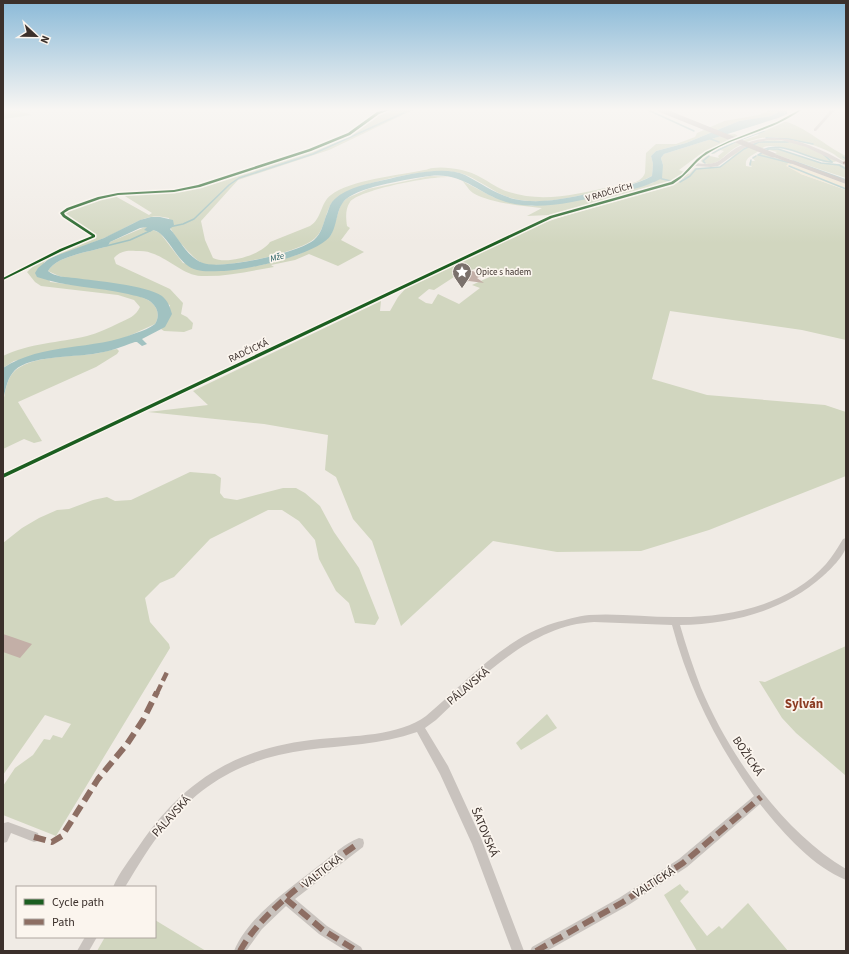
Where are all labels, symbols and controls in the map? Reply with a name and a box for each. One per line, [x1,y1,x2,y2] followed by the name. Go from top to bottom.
[16,16,56,56] north arrow
[36,33,53,46] text: N
[584,180,634,205] street label: V RADČICÍCH
[269,249,286,266] water label: Mže
[451,261,473,289] place icon: Opice s hadem
[476,266,531,279] place label: Opice s hadem
[226,335,271,366] street label: RADČICKÁ
[443,663,494,709] street label: PÁLAVSKÁ
[785,695,823,713] district label: Sylván
[728,733,767,780] street label: BOŽICKÁ
[148,791,195,841] street label: PÁLAVSKÁ
[467,805,503,860] street label: ŠATOVSKÁ
[299,850,346,892] street label: VALTICKÁ
[630,862,679,902] street label: VALTICKÁ
[16,886,156,938] legend
[52,894,104,911] text: Cycle path
[52,914,75,931] text: Path

